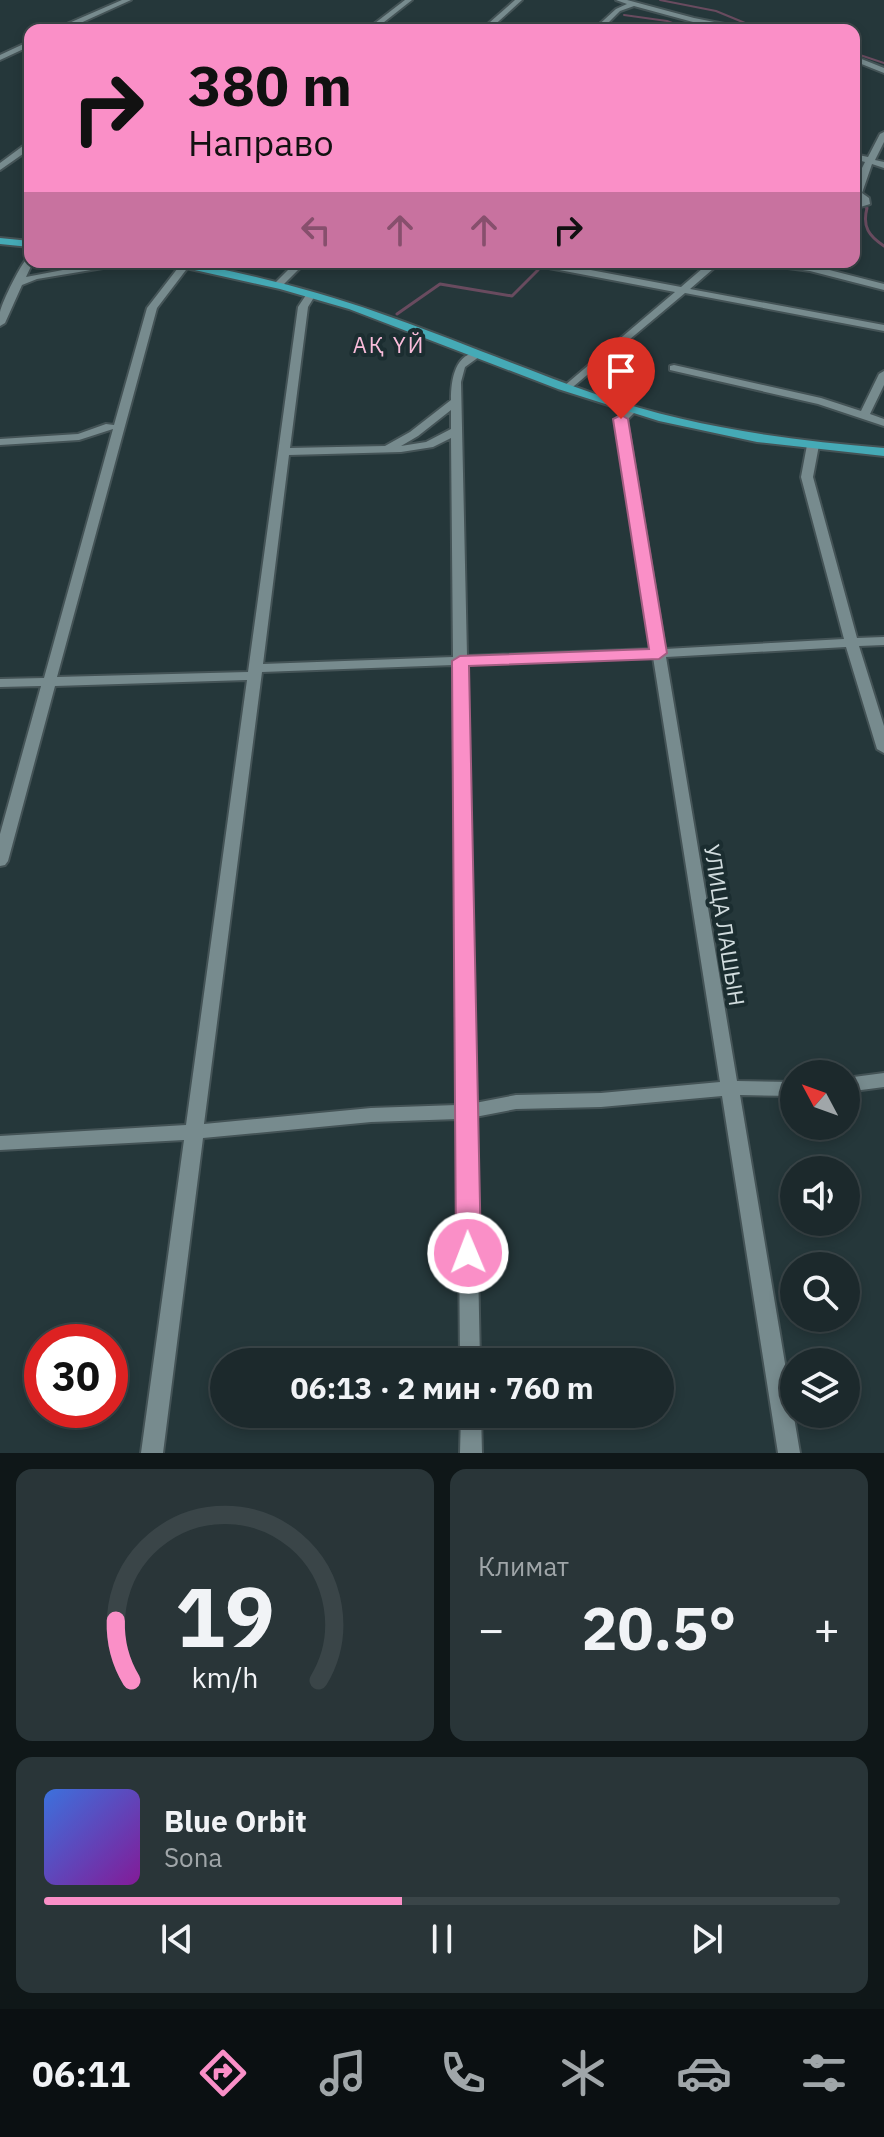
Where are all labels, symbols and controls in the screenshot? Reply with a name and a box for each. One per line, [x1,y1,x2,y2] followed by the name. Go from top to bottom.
[188,49,352,121] text: 380 m
[56,56,160,160] icon: right
[188,119,334,166] text: Направо
[294,208,338,252] icon: left
[378,208,422,252] icon: ahead
[462,208,506,252] icon: ahead
[546,208,590,252] icon: right
[353,330,425,359] district label: АҚ ҮЙ
[587,337,655,419] pin
[599,349,643,393] icon: arrive
[698,842,752,1008] street label: УЛИЦА ЛАШЫН
[780,1060,860,1140] north arrow
[780,1060,860,1428] map controls
[780,1156,860,1236] button: sound
[426,1211,510,1295] position arrow
[780,1252,860,1332] button: search
[24,1324,128,1428] speed limit sign: 30
[780,1348,860,1428] button: layers
[290,1368,594,1407] text: 06:13 · 2 мин · 760 m
[478,1549,569,1583] text: Климат
[175,1562,275,1670] text: 19
[582,1588,736,1667] text: 20.5°
[478,1600,504,1657] text: −
[814,1600,840,1657] text: +
[191,1659,259,1696] text: km/h
[164,1801,307,1840] text: Blue Orbit
[164,1840,222,1874] text: Sona
[155,1917,199,1961] icon: previous
[420,1917,464,1961] icon: pause
[685,1917,729,1961] icon: next
[195,2045,251,2101] icon: directions
[315,2045,371,2101] icon: music
[435,2045,491,2101] icon: phone
[555,2045,611,2101] icon: climate
[676,2045,732,2101] icon: car
[796,2045,852,2101] icon: filters
[32,2050,130,2097] text: 06:11

